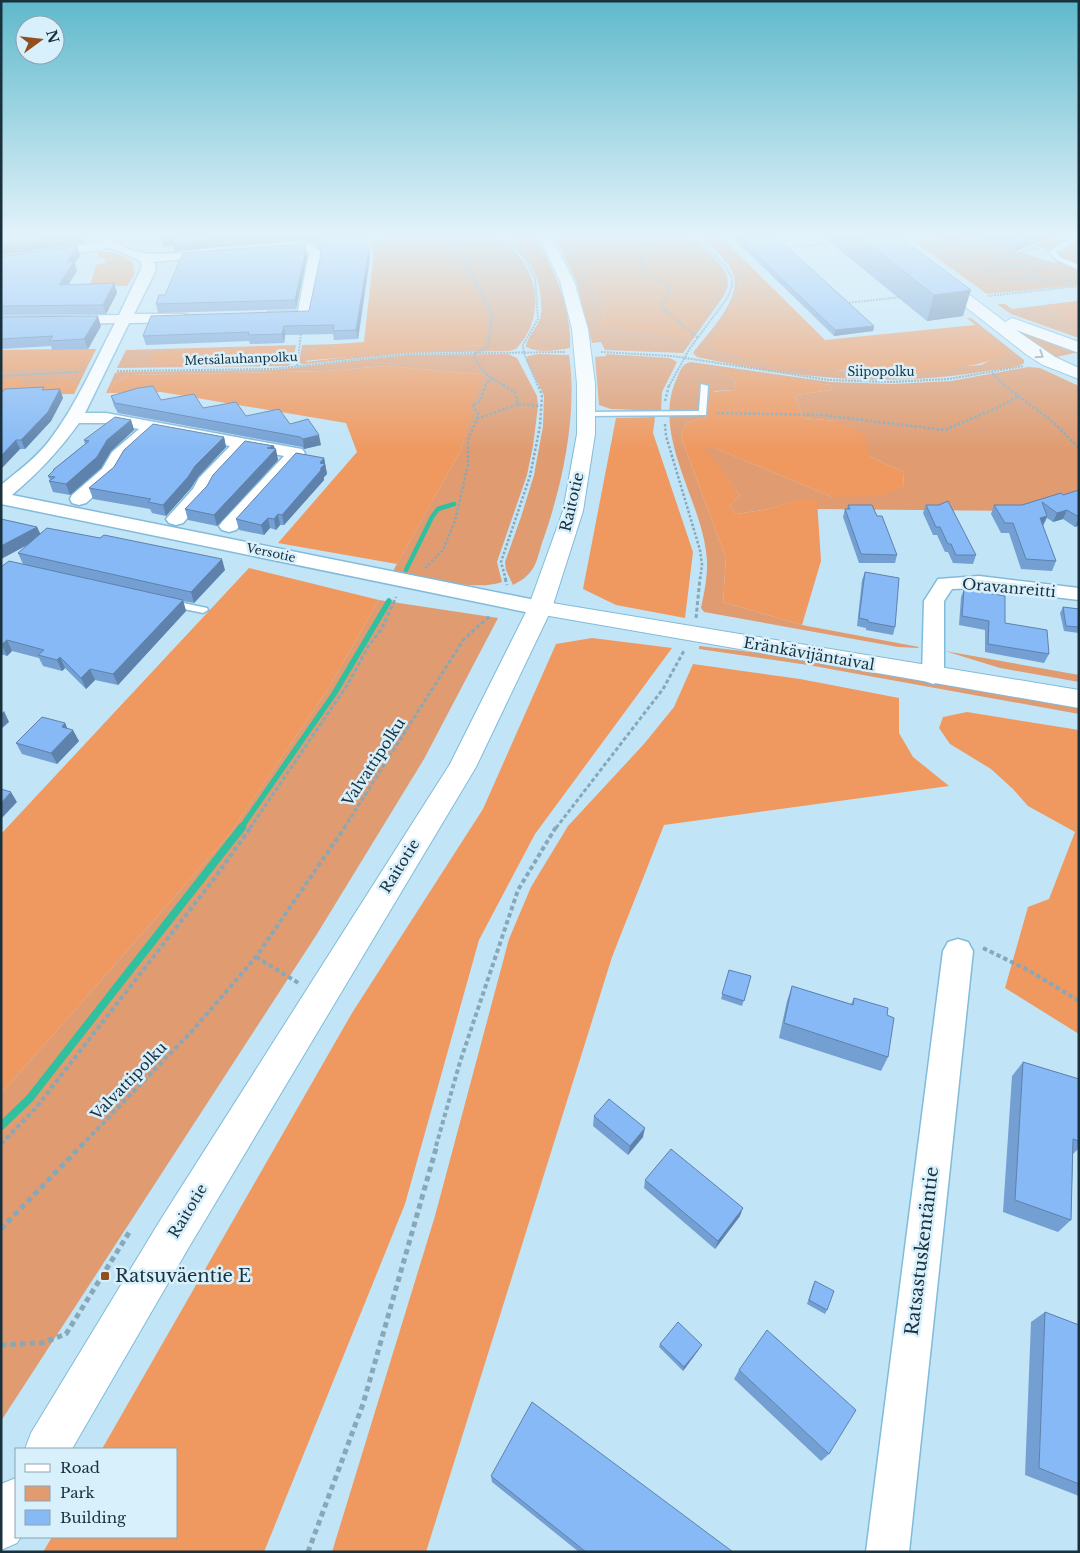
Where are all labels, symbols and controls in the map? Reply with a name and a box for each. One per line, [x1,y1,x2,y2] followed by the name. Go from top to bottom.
[15,15,65,65] north arrow
[42,28,63,45] text: N
[184,349,298,368] street label: Metsälauhanpolku
[1034,349,1043,358] one-way arrow
[847,364,915,379] street label: Siipopolku
[555,470,588,533] street label: Raitotie
[244,540,297,565] street label: Versotie
[961,574,1057,601] street label: Oravanreitti
[742,633,876,674] street label: Eränkävijäntaival
[337,714,409,810] street label: Valvattipolku
[376,835,424,896] street label: Raitotie
[86,1038,171,1124] street label: Valvattipolku
[901,1165,943,1337] street label: Ratsastuskentäntie
[164,1180,211,1241] street label: Raitotie
[115,1265,251,1287] place label: Ratsuväentie E
[99,1270,111,1282] marker: Ratsuväentie E
[15,1448,178,1538] legend
[60,1458,100,1477] text: Road
[60,1483,96,1502] text: Park
[60,1508,127,1527] text: Building

